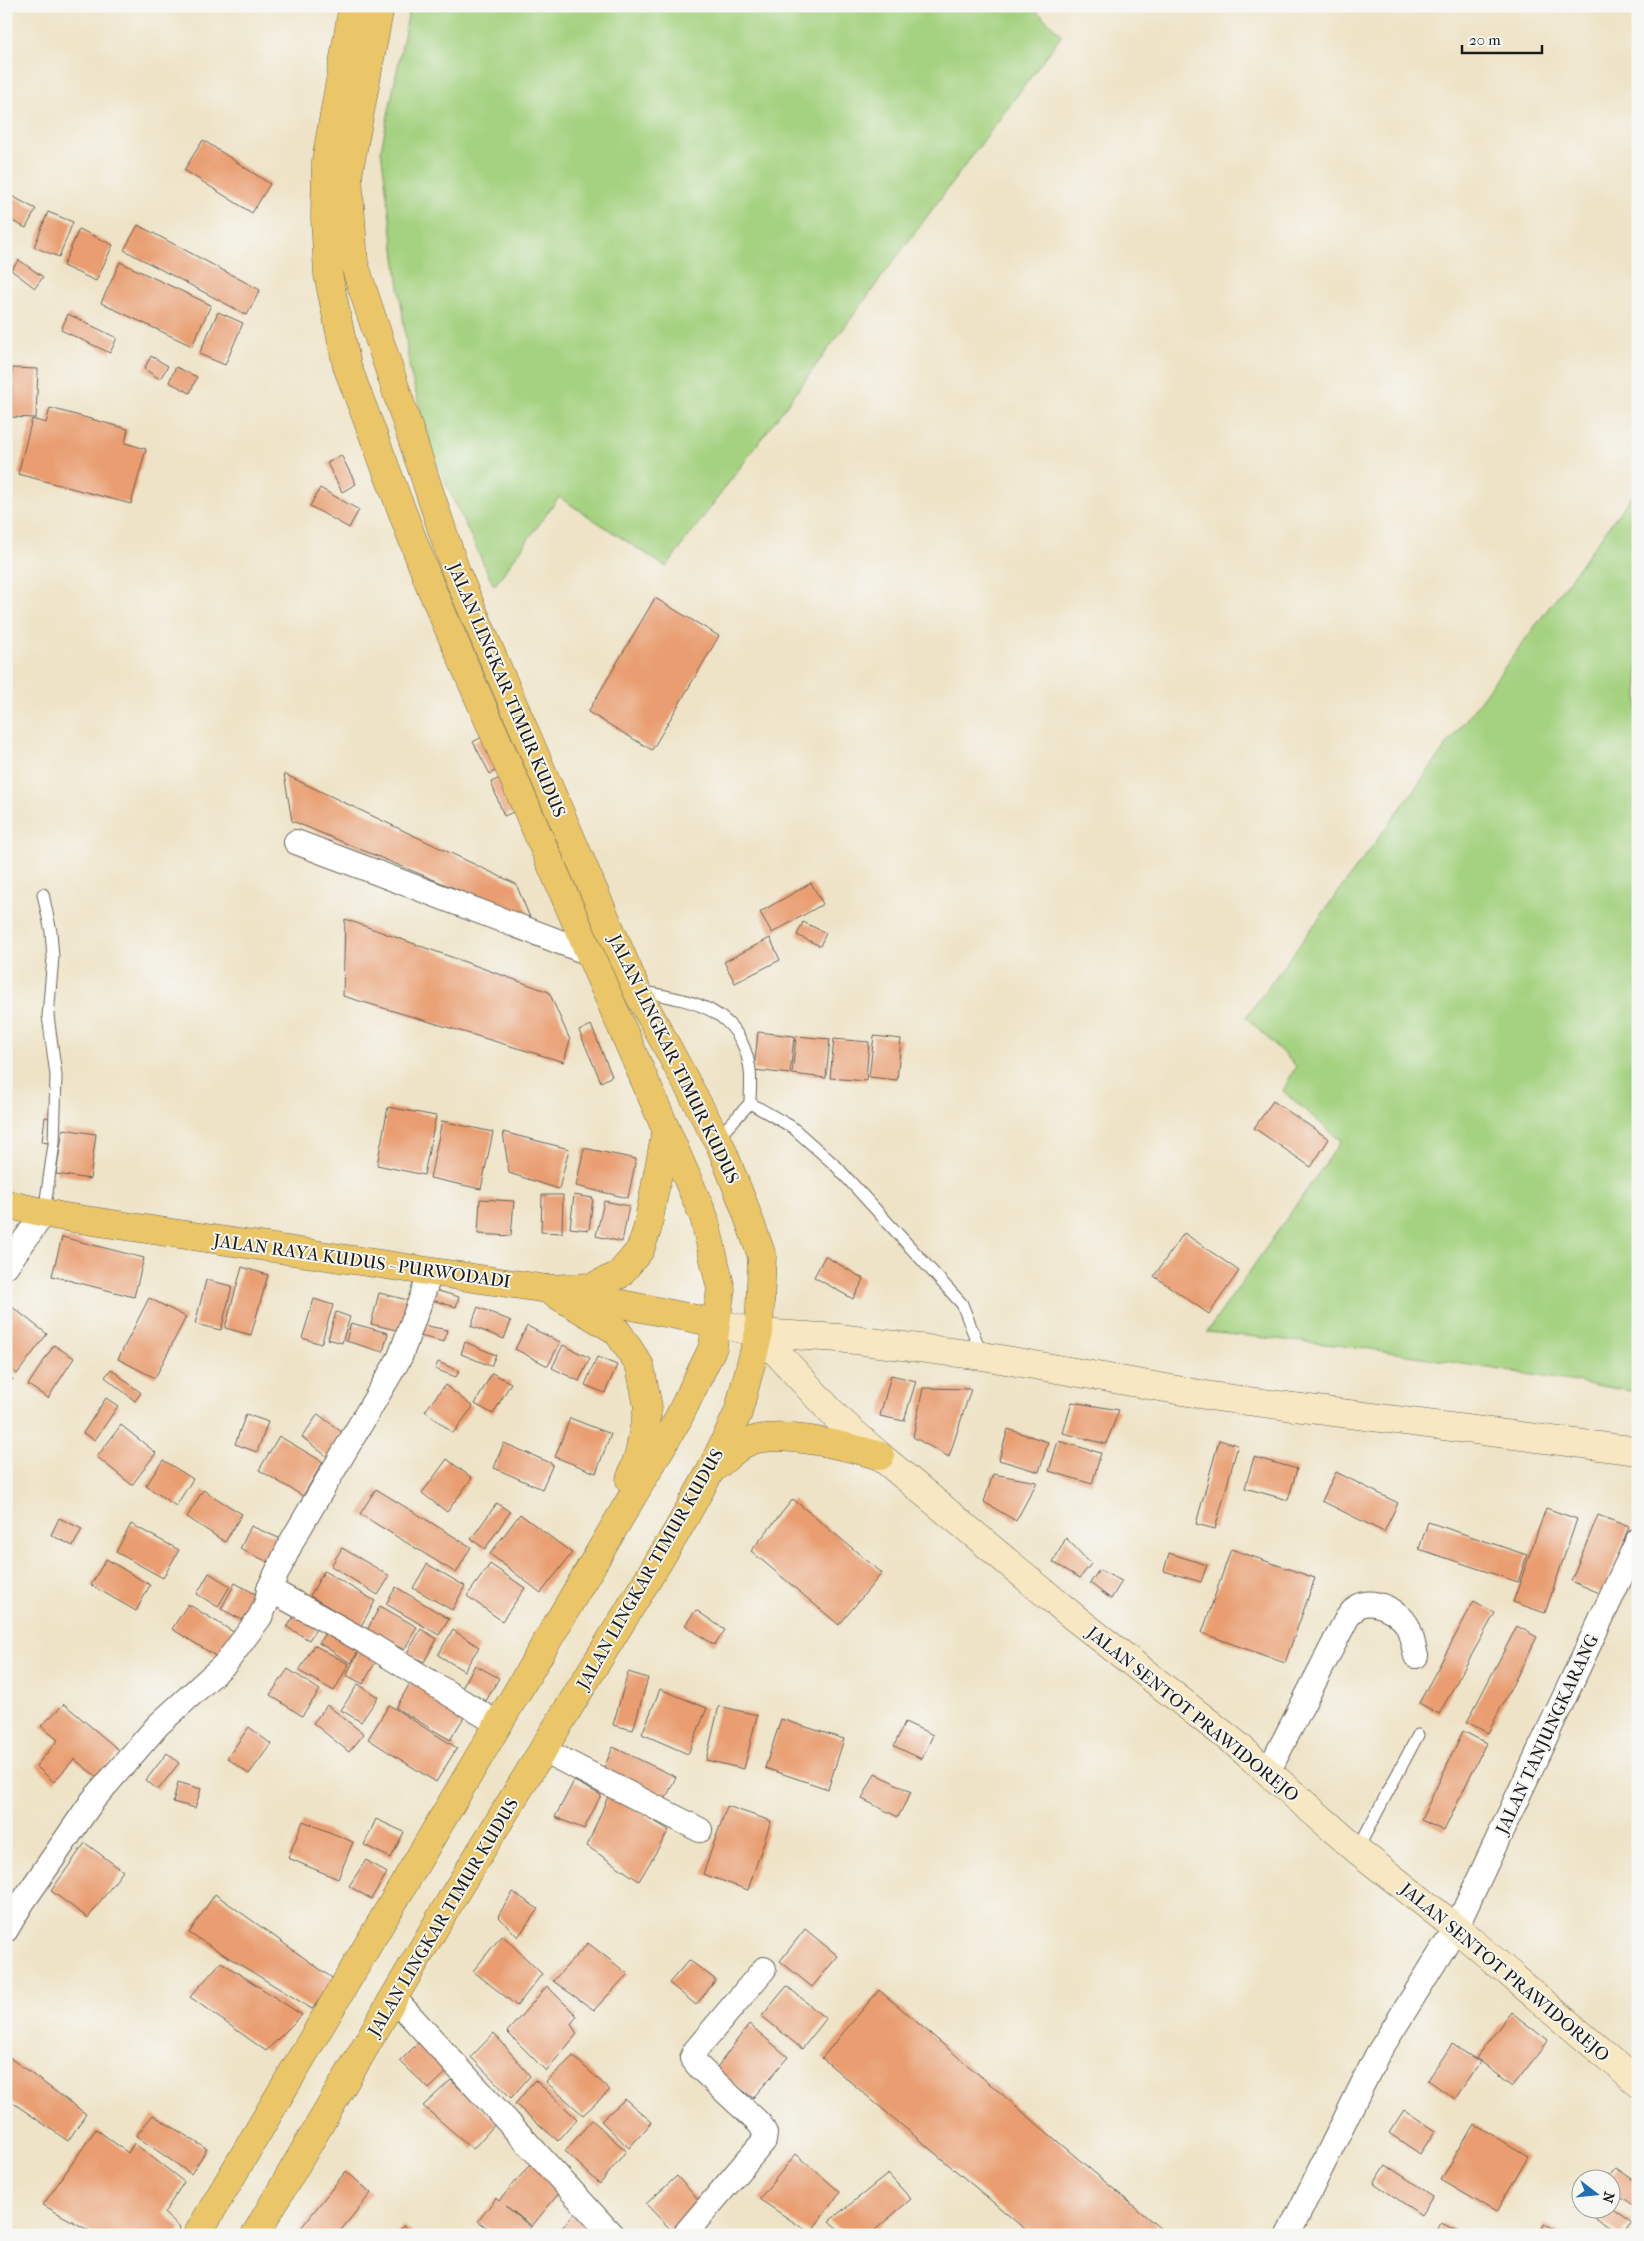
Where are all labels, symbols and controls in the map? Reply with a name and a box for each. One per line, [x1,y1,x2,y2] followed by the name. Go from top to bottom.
[1462,22,1542,54] scale bar
[1469,31,1501,49] text: 20 m
[442,558,570,821] street label: JALAN LINGKAR TIMUR KUDUS
[603,930,743,1187] street label: JALAN LINGKAR TIMUR KUDUS
[210,1230,512,1293] street label: JALAN RAYA KUDUS - PURWODADI
[572,1445,728,1695] street label: JALAN LINGKAR TIMUR KUDUS
[1081,1621,1303,1806] street label: JALAN SENTOT PRAWIDOREJO
[1491,1631,1603,1839] street label: JALAN TANJUNGKARANG
[363,1794,523,2042] street label: JALAN LINGKAR TIMUR KUDUS
[1394,1877,1614,2066] street label: JALAN SENTOT PRAWIDOREJO
[1572,2168,1622,2218] north arrow
[1598,2190,1618,2205] text: N

